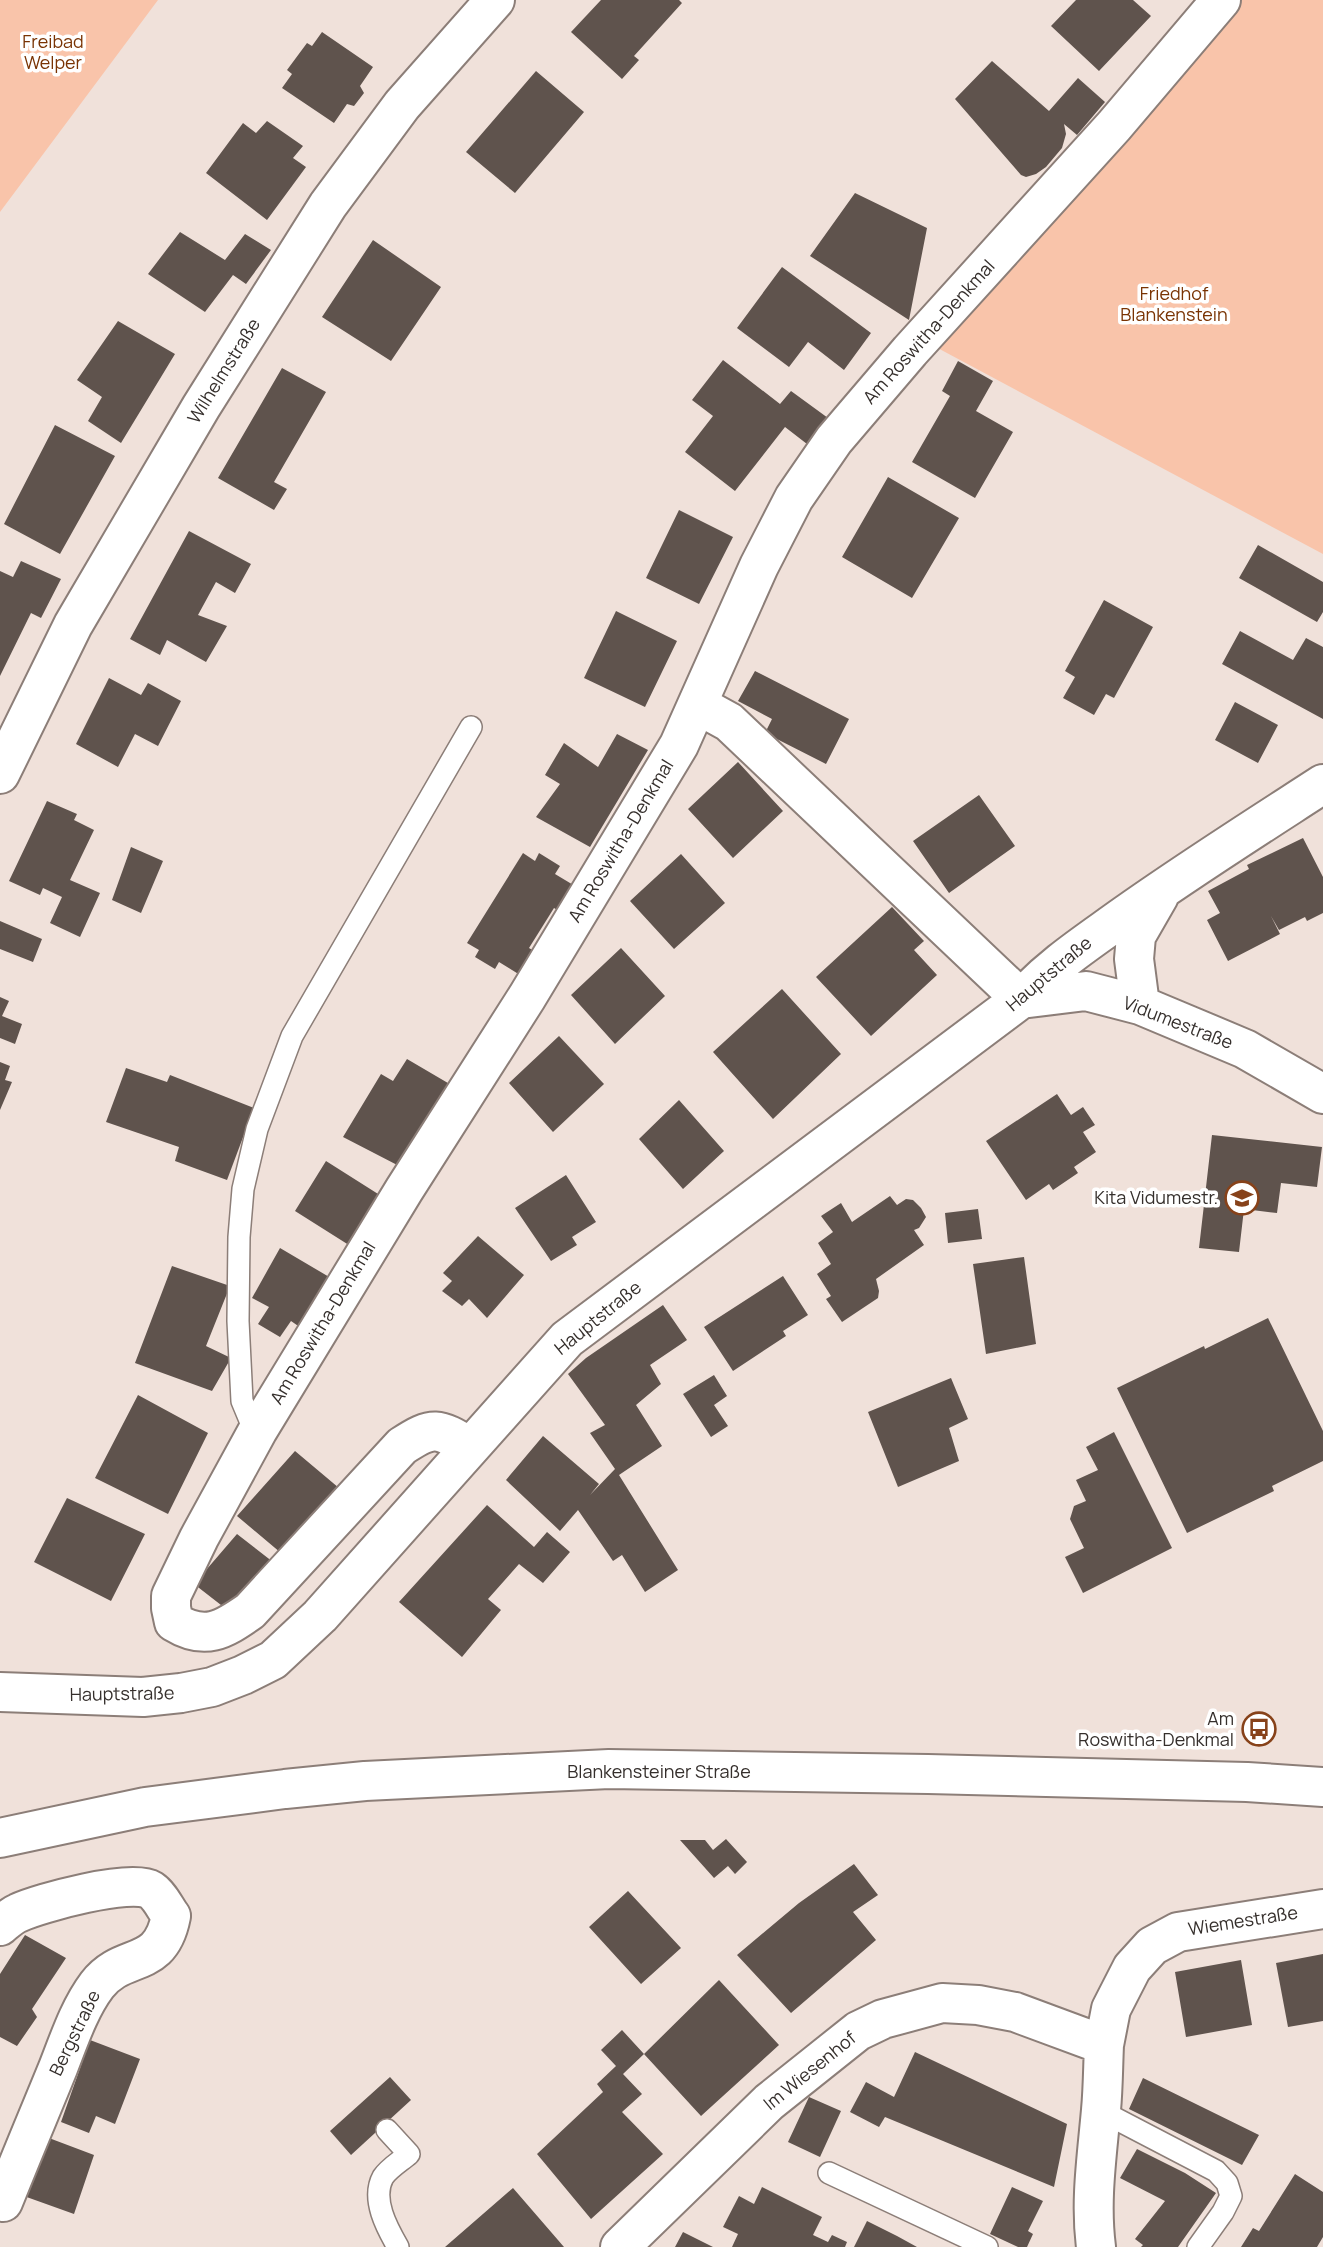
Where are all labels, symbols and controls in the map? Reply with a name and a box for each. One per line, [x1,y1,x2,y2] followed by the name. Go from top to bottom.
[22,29,84,74] park label: Freibad Welper
[857,254,999,409] street label: Am Roswitha-Denkmal
[1120,281,1228,326] park label: Friedhof Blankenstein
[181,313,265,428] street label: Wilhelmstraße
[562,755,678,926] street label: Am Roswitha-Denkmal
[1000,930,1096,1016] street label: Hauptstraße
[1120,990,1237,1054] street label: Vidumestraße
[1223,1179,1261,1217] school or university icon: Kita Vidumestr.
[1094,1185,1218,1209] place label: Kita Vidumestr.
[264,1237,380,1408] street label: Am Roswitha-Denkmal
[549,1275,646,1360] street label: Hauptstraße
[69,1680,175,1706] street label: Hauptstraße
[1078,1706,1234,1751] place label: Am Roswitha-Denkmal
[1240,1710,1278,1748] bus stop icon: Am Roswitha-Denkmal
[567,1759,751,1783] street label: Blankensteiner Straße
[1186,1899,1299,1941] street label: Wiemestraße
[43,1986,105,2079] street label: Bergstraße
[758,2025,861,2115] street label: Im Wiesenhof

